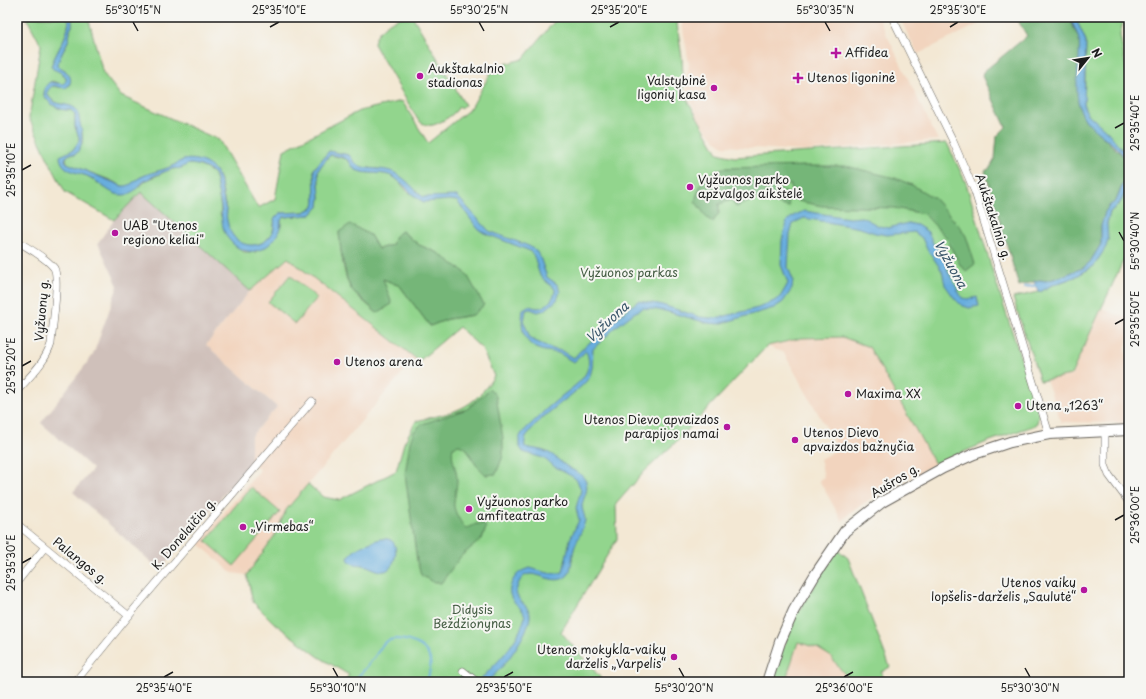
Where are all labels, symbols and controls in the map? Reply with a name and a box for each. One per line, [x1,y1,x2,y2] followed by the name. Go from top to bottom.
[105,2,161,17] text: 55°30'15"N
[252,2,306,17] text: 25°35'10"E
[450,2,508,17] text: 55°30'25"N
[590,2,648,17] text: 25°35'20"E
[796,2,854,17] text: 55°30'35"N
[930,2,986,17] text: 25°35'30"E
[1068,38,1108,78] north arrow
[845,43,889,61] place label: Affidea
[1088,45,1107,61] text: N
[830,47,842,59] marker: Affidea
[428,59,504,91] place label: Aukštakalnio stadionas
[807,68,896,86] place label: Utenos ligoninė
[415,71,425,81] marker: Aukštakalnio stadionas
[637,71,706,103] place label: Valstybinė ligonių kasa
[792,72,804,84] marker: Utenos ligoninė
[709,83,719,93] marker: Valstybinė ligonių kasa
[1127,95,1142,151] text: 25°35'40"E
[3,143,18,197] text: 25°35'10"E
[698,170,803,202] place label: Vyžuonos parko apžvalgos aikštelė
[971,171,1016,262] street label: Aukštakalnio g.
[685,182,695,192] marker: Vyžuonos parko apžvalgos aikštelė
[1127,211,1142,270] text: 55°30'40"N
[123,216,204,248] place label: UAB "Utenos regiono keliai"
[110,228,120,238] marker: UAB "Utenos regiono keliai"
[930,236,973,292] water label: Vyžuona
[580,263,678,281] park label: Vyžuonos parkas
[29,278,53,342] street label: Vyžuonų g.
[1127,291,1142,347] text: 25°35'50"E
[581,296,633,347] water label: Vyžuona
[3,337,18,395] text: 25°35'20"E
[345,352,423,370] place label: Utenos arena
[332,357,342,367] marker: Utenos arena
[856,384,921,402] place label: Maxima XX
[843,389,853,399] marker: Maxima XX
[1026,396,1103,414] place label: Utena „1263“
[1013,401,1023,411] marker: Utena „1263“
[584,410,720,442] place label: Utenos Dievo apvaizdos parapijos namai
[722,422,732,432] marker: Utenos Dievo apvaizdos parapijos namai
[803,423,915,455] place label: Utenos Dievo apvaizdos bažnyčia
[790,435,800,445] marker: Utenos Dievo apvaizdos bažnyčia
[867,459,922,502] street label: Aušros g.
[1127,486,1142,544] text: 25°36'00"E
[477,492,568,524] place label: Vyžuonos parko amfiteatras
[147,493,220,573] street label: K. Donelaičio g.
[464,504,474,514] marker: Vyžuonos parko amfiteatras
[251,517,313,535] place label: „Virmebas“
[238,522,248,532] marker: „Virmebas“
[49,532,112,588] street label: Palangos g.
[3,535,18,591] text: 25°35'30"E
[931,573,1076,605] place label: Utenos vaikų lopšelis-darželis „Saulutė“
[1079,585,1089,595] marker: Utenos vaikų lopšelis-darželis „Saulutė“
[433,600,512,632] park label: Didysis Beždžionynas
[537,640,666,672] place label: Utenos mokykla-vaikų darželis „Varpelis“
[669,652,679,662] marker: Utenos mokykla-vaikų darželis „Varpelis“
[136,680,192,695] text: 25°35'40"E
[310,680,367,695] text: 55°30'10"N
[476,680,532,695] text: 25°35'50"E
[654,680,714,695] text: 55°30'20"N
[815,680,873,695] text: 25°36'00"E
[1001,680,1060,695] text: 55°30'30"N

